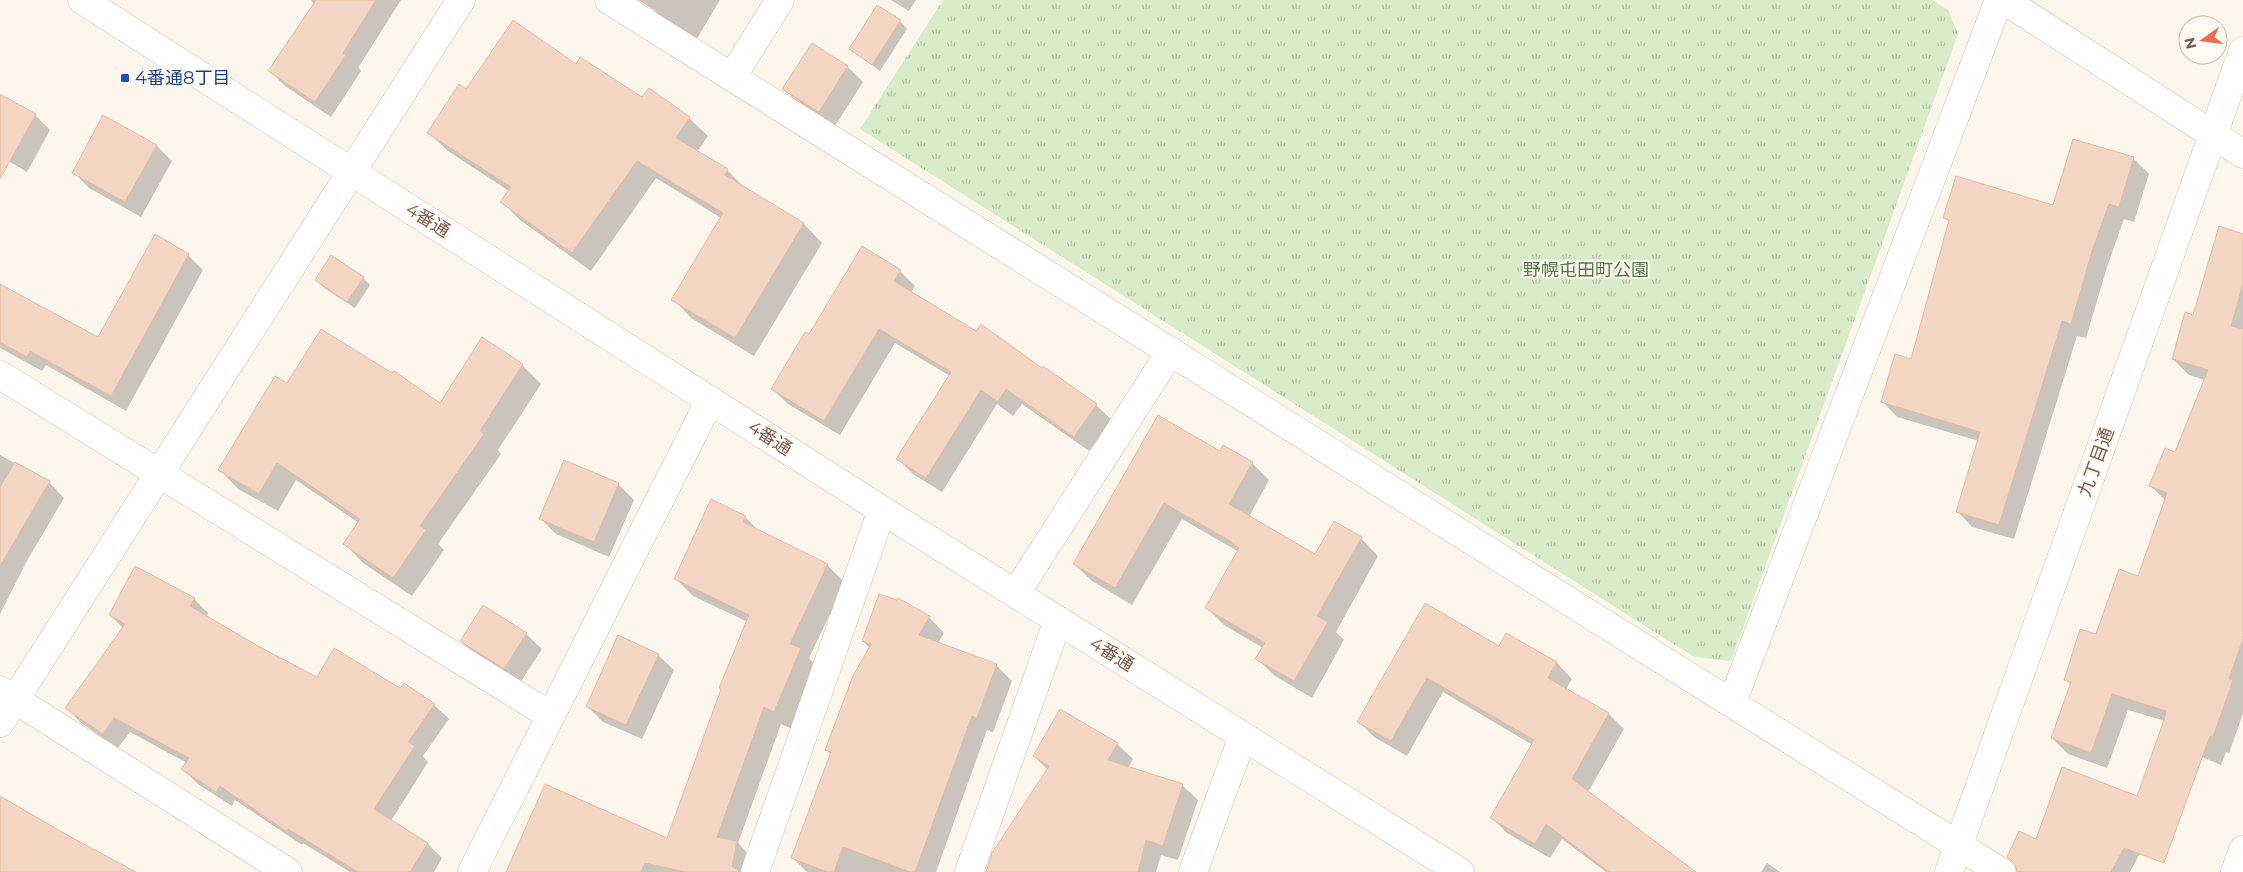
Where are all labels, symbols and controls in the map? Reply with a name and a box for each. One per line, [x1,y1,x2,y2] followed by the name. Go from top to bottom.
[2178,15,2228,65] north arrow
[2180,35,2200,51] text: N
[135,67,230,89] place label: 4番通8丁目
[119,72,131,84] marker: 4番通8丁目
[402,198,454,242] street label: 4番通
[1523,259,1649,281] park label: 野幌屯田町公園
[744,416,796,460] street label: 4番通
[2073,424,2119,500] street label: 九丁目通
[1086,632,1138,676] street label: 4番通

